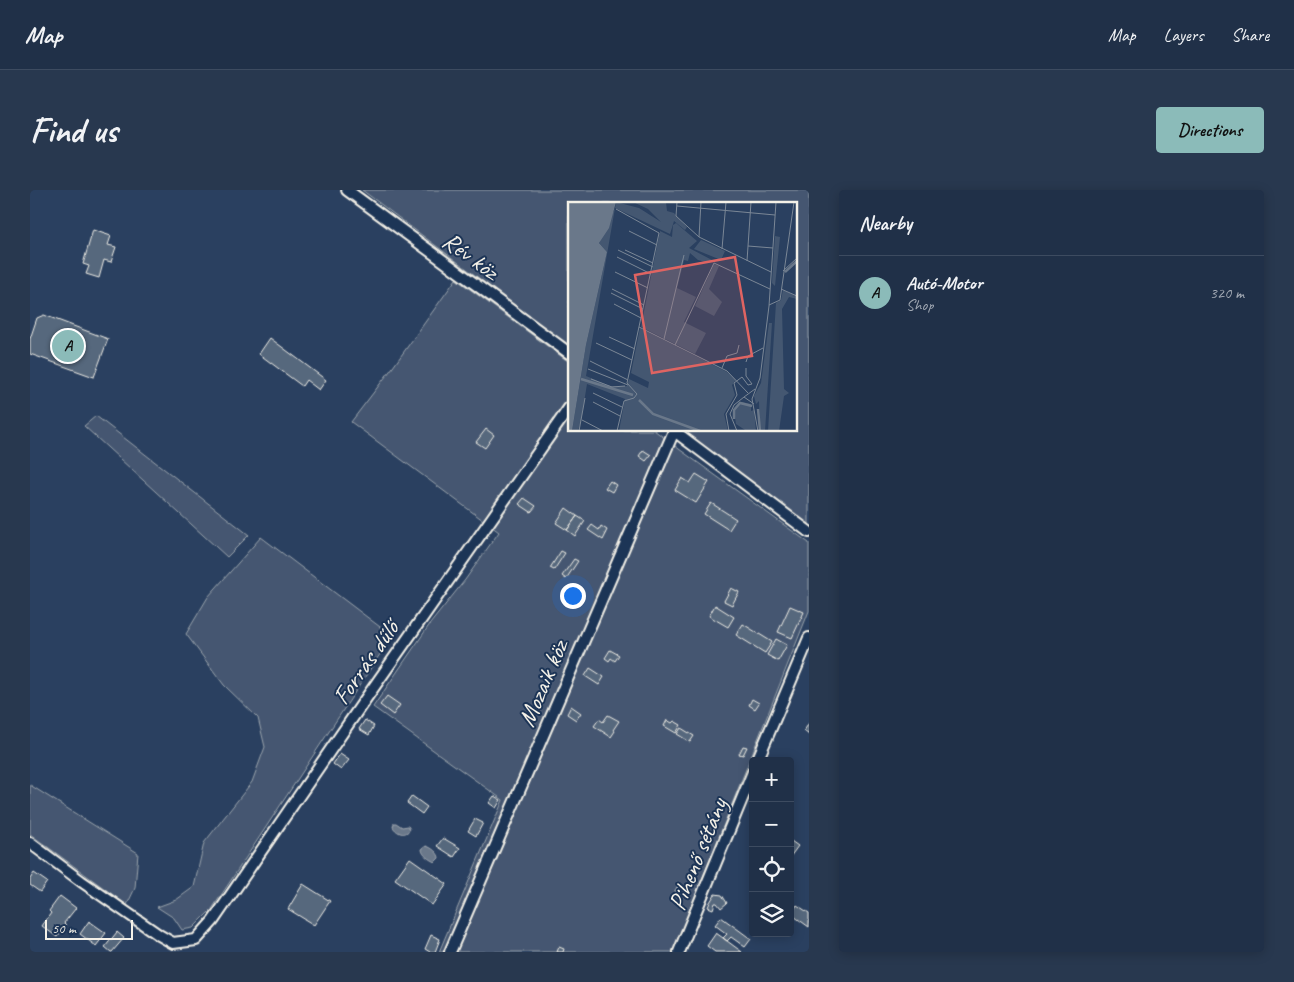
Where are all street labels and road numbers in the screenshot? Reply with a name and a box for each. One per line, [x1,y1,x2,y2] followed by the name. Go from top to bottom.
[436,225,507,289] street label: Rév köz
[325,611,409,711] street label: Forrás dűlő
[511,633,577,731] street label: Mozaik köz
[661,792,735,915] street label: Pihenő sétány

